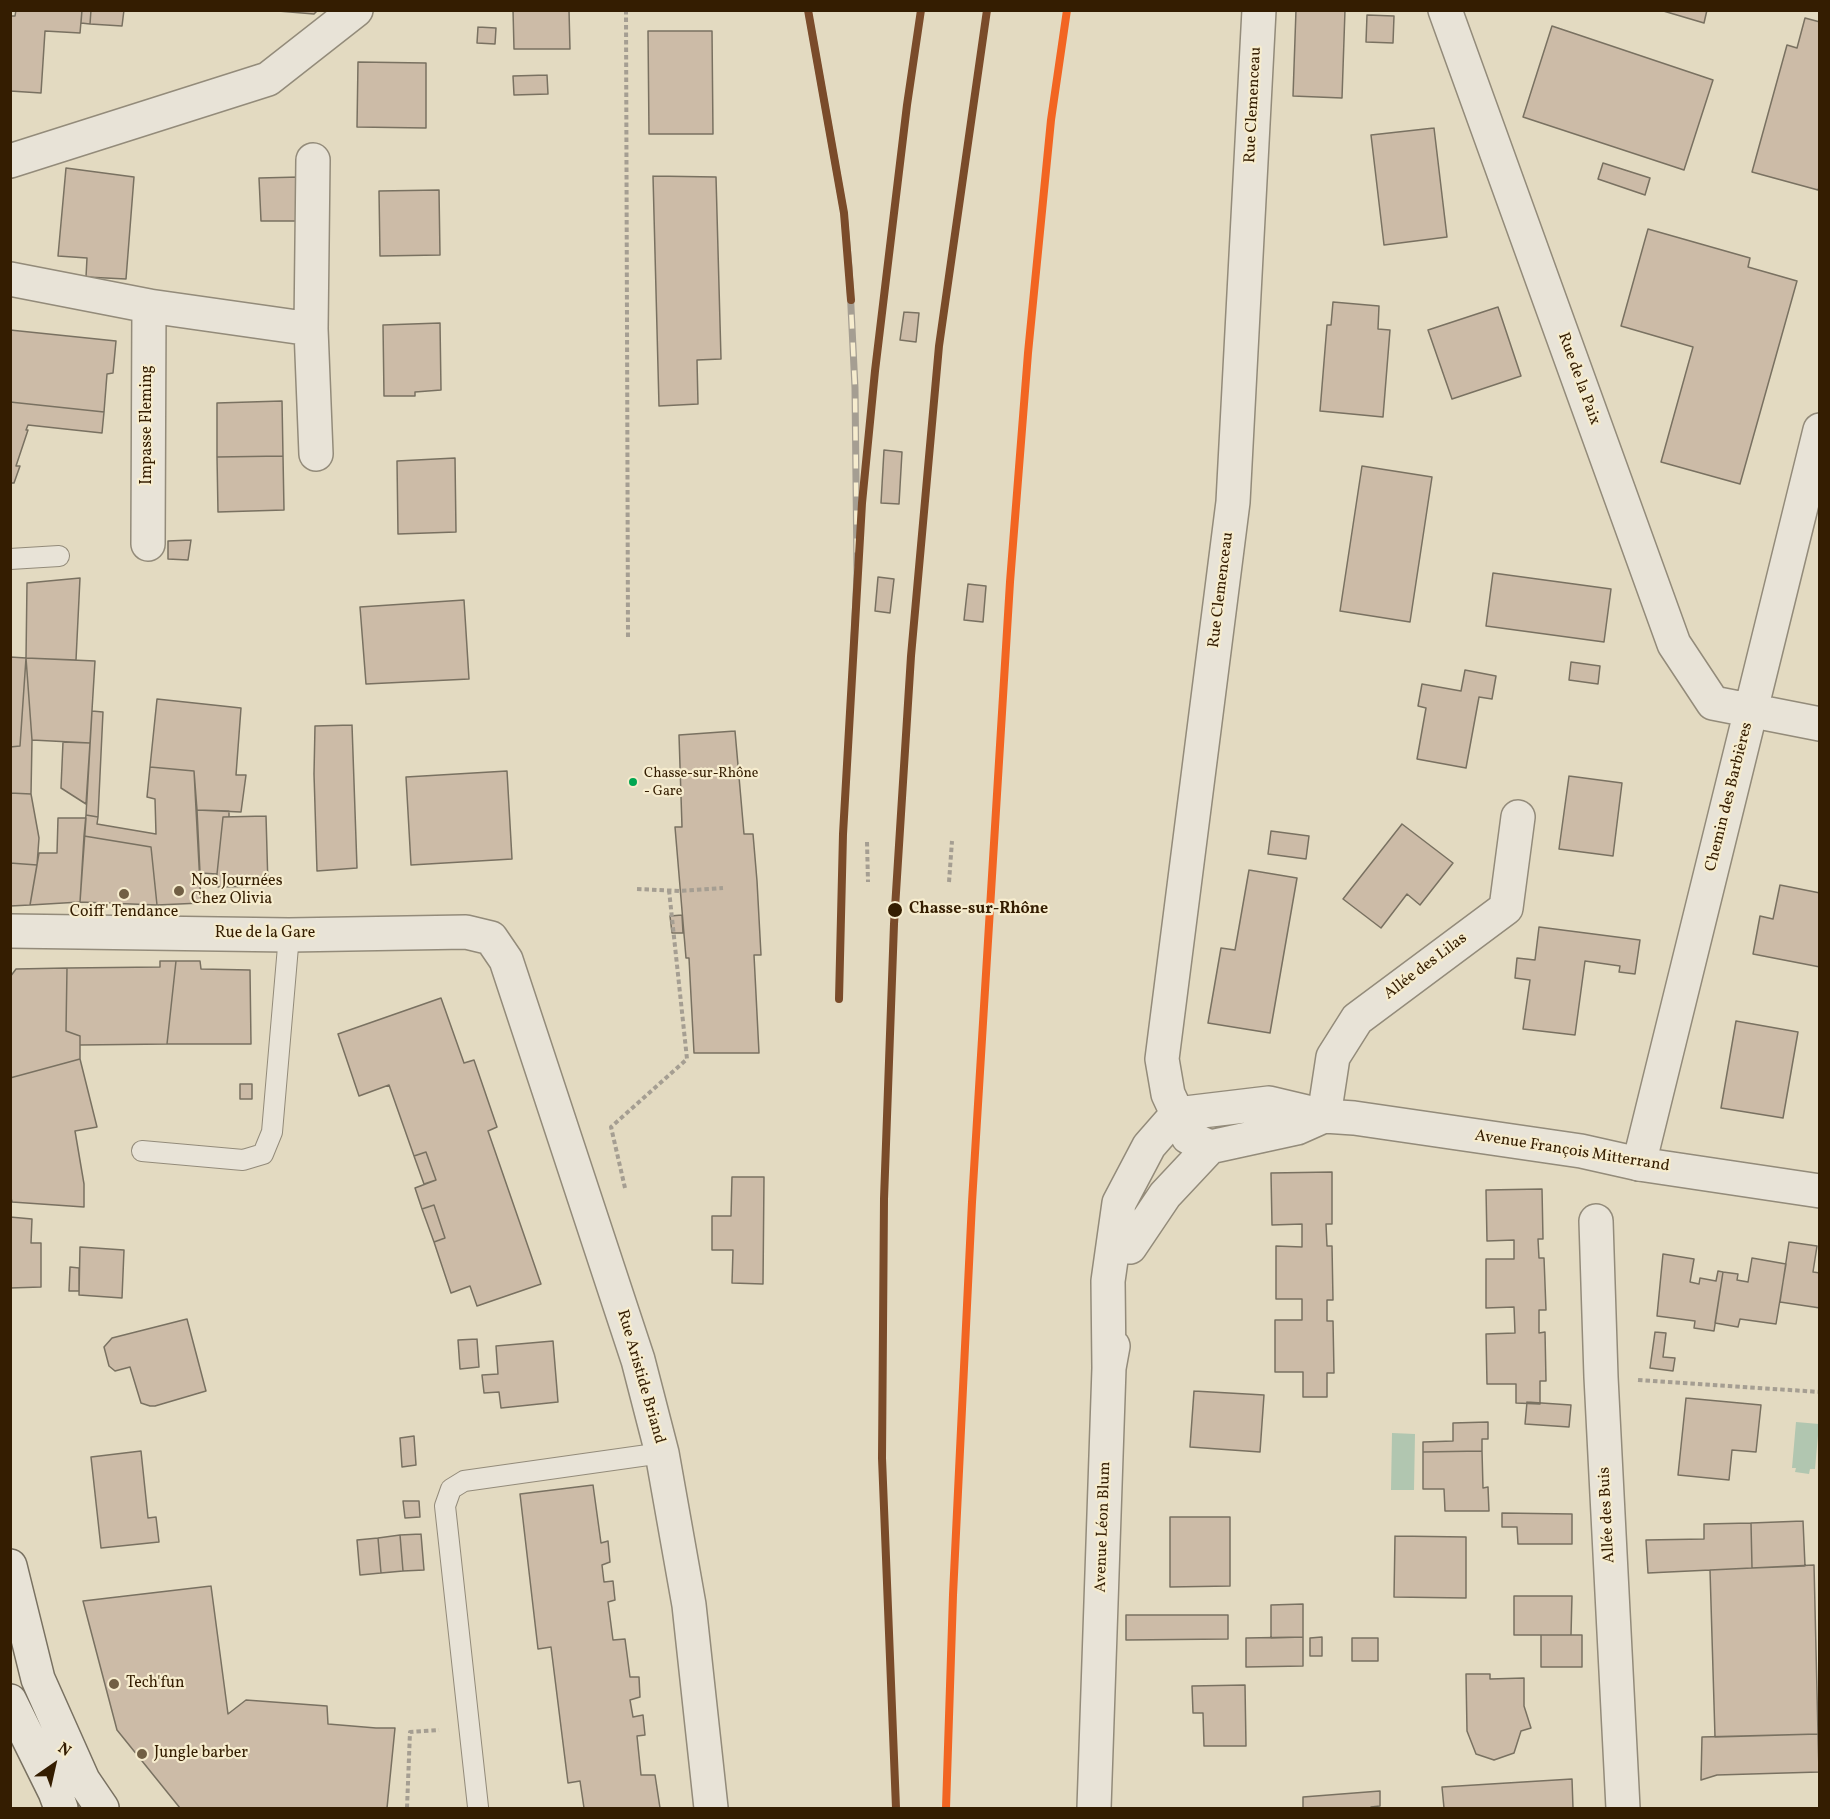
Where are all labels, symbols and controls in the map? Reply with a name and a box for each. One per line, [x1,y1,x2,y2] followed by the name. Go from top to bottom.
[1241,46,1267,164] street label: Rue Clemenceau
[1552,330,1604,428] street label: Rue de la Paix
[138,365,158,485] street label: Impasse Fleming
[1205,531,1239,649] street label: Rue Clemenceau
[1702,721,1758,873] street label: Chemin des Barbières
[644,766,759,798] place label: Chasse-sur-Rhône - Gare
[627,776,639,788] marker: Chasse-sur-Rhône - Gare
[191,872,283,910] place label: Nos Journées Chez Olivia
[172,884,186,898] marker: Nos Journées Chez Olivia
[117,887,131,901] marker: Coiff' Tendance
[909,900,1048,920] place label: Chasse-sur-Rhône
[886,901,904,919] marker: Chasse-sur-Rhône
[70,903,178,923] place label: Coiff' Tendance
[215,924,315,944] street label: Rue de la Gare
[1381,929,1471,1005] street label: Allée des Lilas
[1473,1127,1671,1177] street label: Avenue François Mitterrand
[612,1308,668,1446] street label: Rue Aristide Briand
[1092,1461,1116,1593] street label: Avenue Léon Blum
[1596,1466,1620,1564] street label: Allée des Buis
[126,1674,185,1694] place label: Tech'fun
[107,1677,121,1691] marker: Tech'fun
[24,1735,84,1795] north arrow
[53,1738,75,1762] text: N
[154,1744,248,1764] place label: Jungle barber
[135,1747,149,1761] marker: Jungle barber

